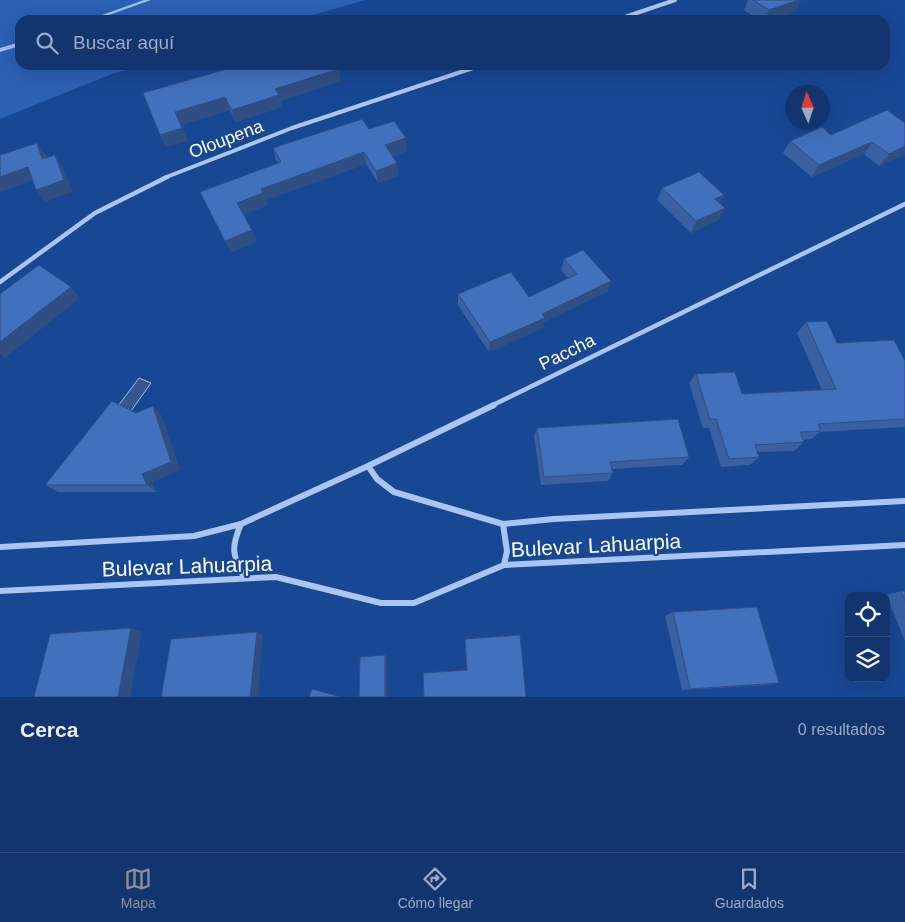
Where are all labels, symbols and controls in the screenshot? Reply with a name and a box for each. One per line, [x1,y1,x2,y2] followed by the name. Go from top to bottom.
[15,15,890,70] search box
[33,29,61,57] icon: search
[73,32,174,53] text: Buscar aquí
[785,85,830,130] north arrow
[186,115,267,162] street label: Oloupena
[536,329,599,374] street label: Paccha
[510,529,682,561] street label: Bulevar Lahuarpia
[101,552,273,580] street label: Bulevar Lahuarpia
[845,592,890,682] map controls
[845,592,890,637] button: locate
[845,637,890,682] button: layers
[20,718,78,741] text: Cerca
[798,721,885,738] text: 0 resultados
[121,865,156,911] tab: Mapa
[398,865,473,911] tab: Cómo llegar
[715,865,784,911] tab: Guardados

